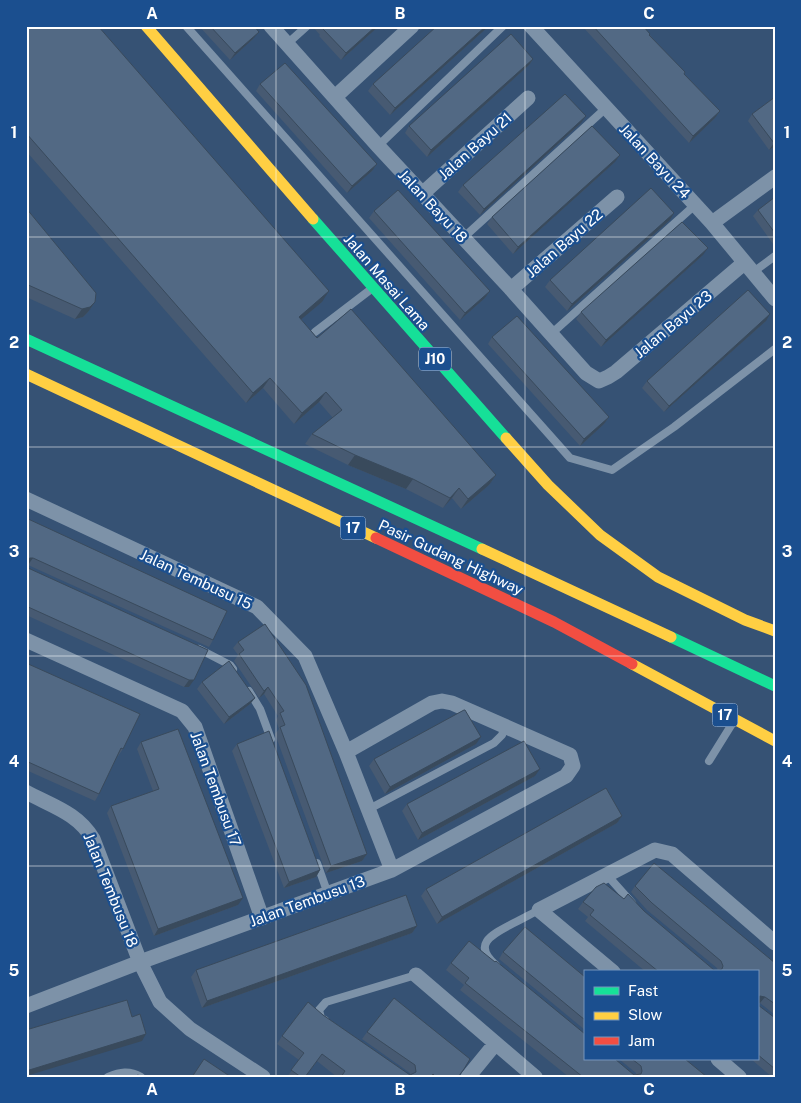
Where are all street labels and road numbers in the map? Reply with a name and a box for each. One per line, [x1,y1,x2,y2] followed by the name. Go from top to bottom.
[435,109,515,183] street label: Jalan Bayu 21
[616,120,694,202] street label: Jalan Bayu 24
[395,166,471,246] street label: Jalan Bayu 18
[522,205,606,281] street label: Jalan Bayu 22
[341,230,433,334] street label: Jalan Masai Lama
[631,287,715,361] street label: Jalan Bayu 23
[419,348,451,370] road number: J10
[340,516,366,540] road number: 17
[376,516,526,598] street label: Pasir Gudang Highway
[137,546,255,612] street label: Jalan Tembusu 15
[712,704,738,726] road number: 17
[187,729,245,849] street label: Jalan Tembusu 17
[80,830,142,950] street label: Jalan Tembusu 18
[247,872,367,930] street label: Jalan Tembusu 13

